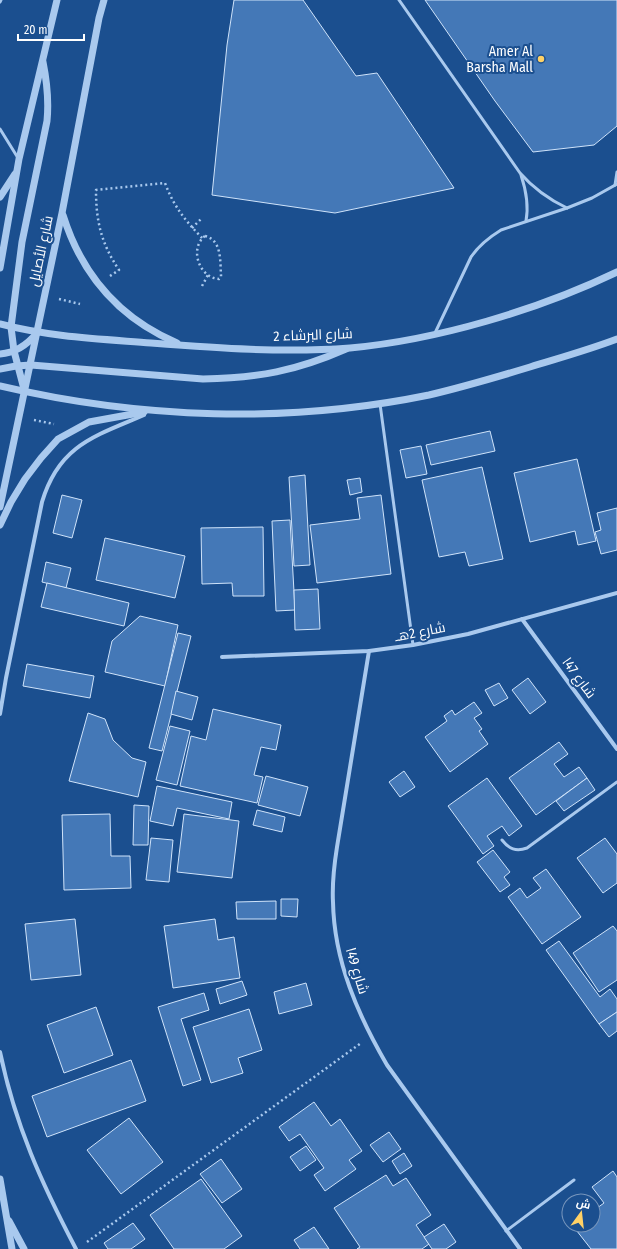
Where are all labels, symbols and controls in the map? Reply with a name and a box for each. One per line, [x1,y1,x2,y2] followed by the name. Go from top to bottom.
[18,16,84,42] scale bar
[24,23,48,37] text: 20 m
[466,43,533,76] place label: Amer Al Barsha Mall
[536,54,546,64] marker: Amer Al Barsha Mall
[25,214,57,288] street label: شارع الأصايل
[273,325,353,345] street label: شارع البرشاء 2
[392,619,447,645] street label: شارع 2هـ
[558,654,600,702] street label: شارع 47ا
[342,946,372,996] street label: شارع 49ا
[561,1193,601,1233] north arrow
[575,1196,592,1212] text: ش

